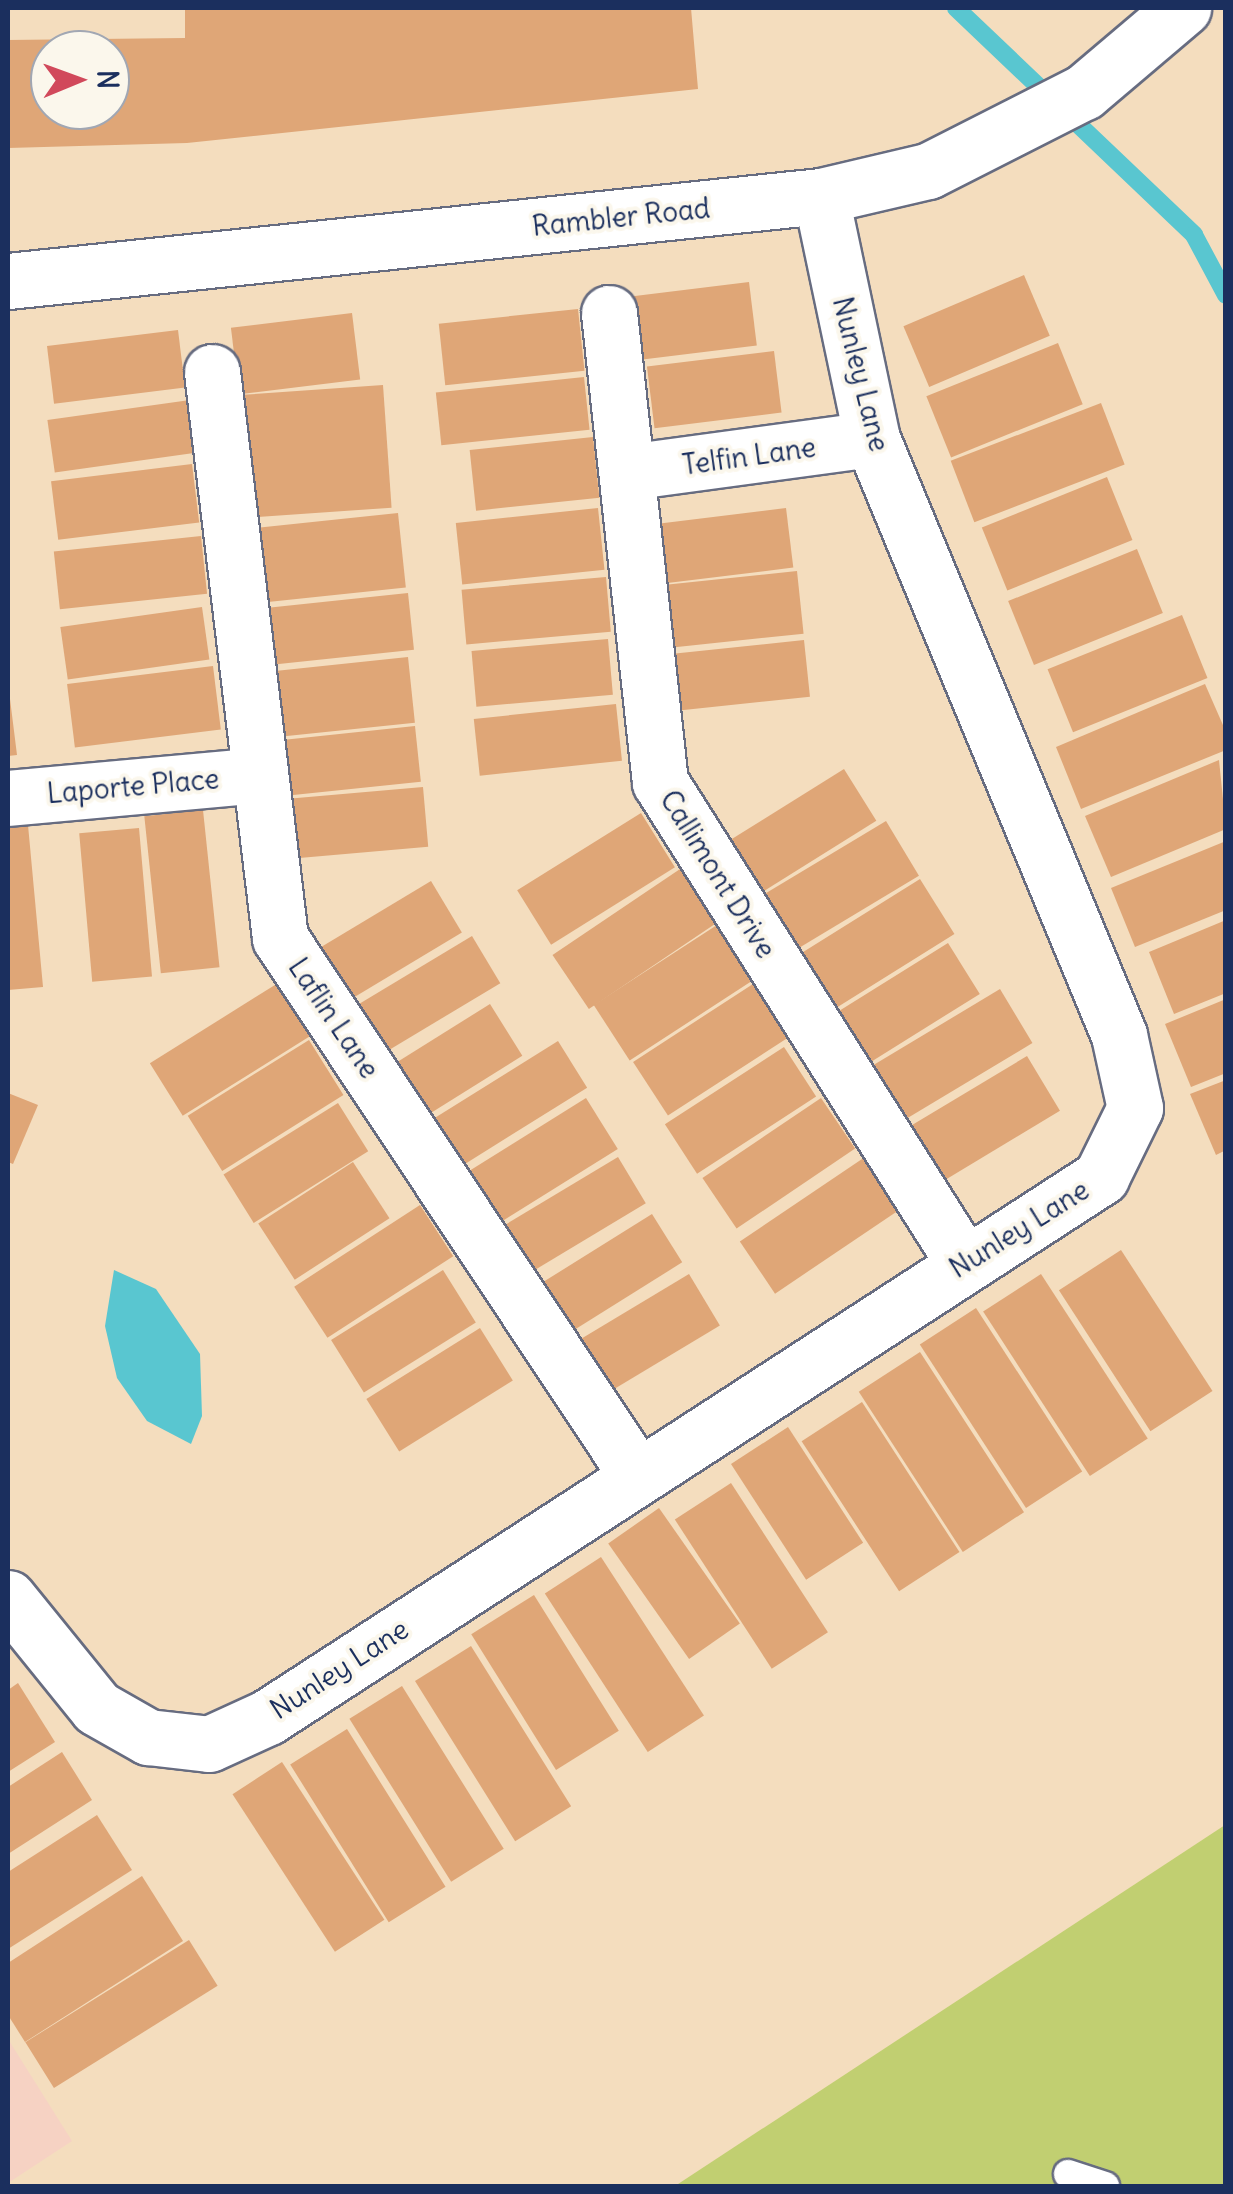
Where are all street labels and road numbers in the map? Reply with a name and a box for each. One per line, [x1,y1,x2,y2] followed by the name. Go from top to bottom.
[530,191,712,243] street label: Rambler Road
[826,293,896,455] street label: Nunley Lane
[680,430,818,482] street label: Telfin Lane
[45,762,221,810] street label: Laporte Place
[653,784,783,964] street label: Callimont Drive
[282,951,386,1085] street label: Laflin Lane
[943,1173,1095,1285] street label: Nunley Lane
[264,1612,414,1726] street label: Nunley Lane

